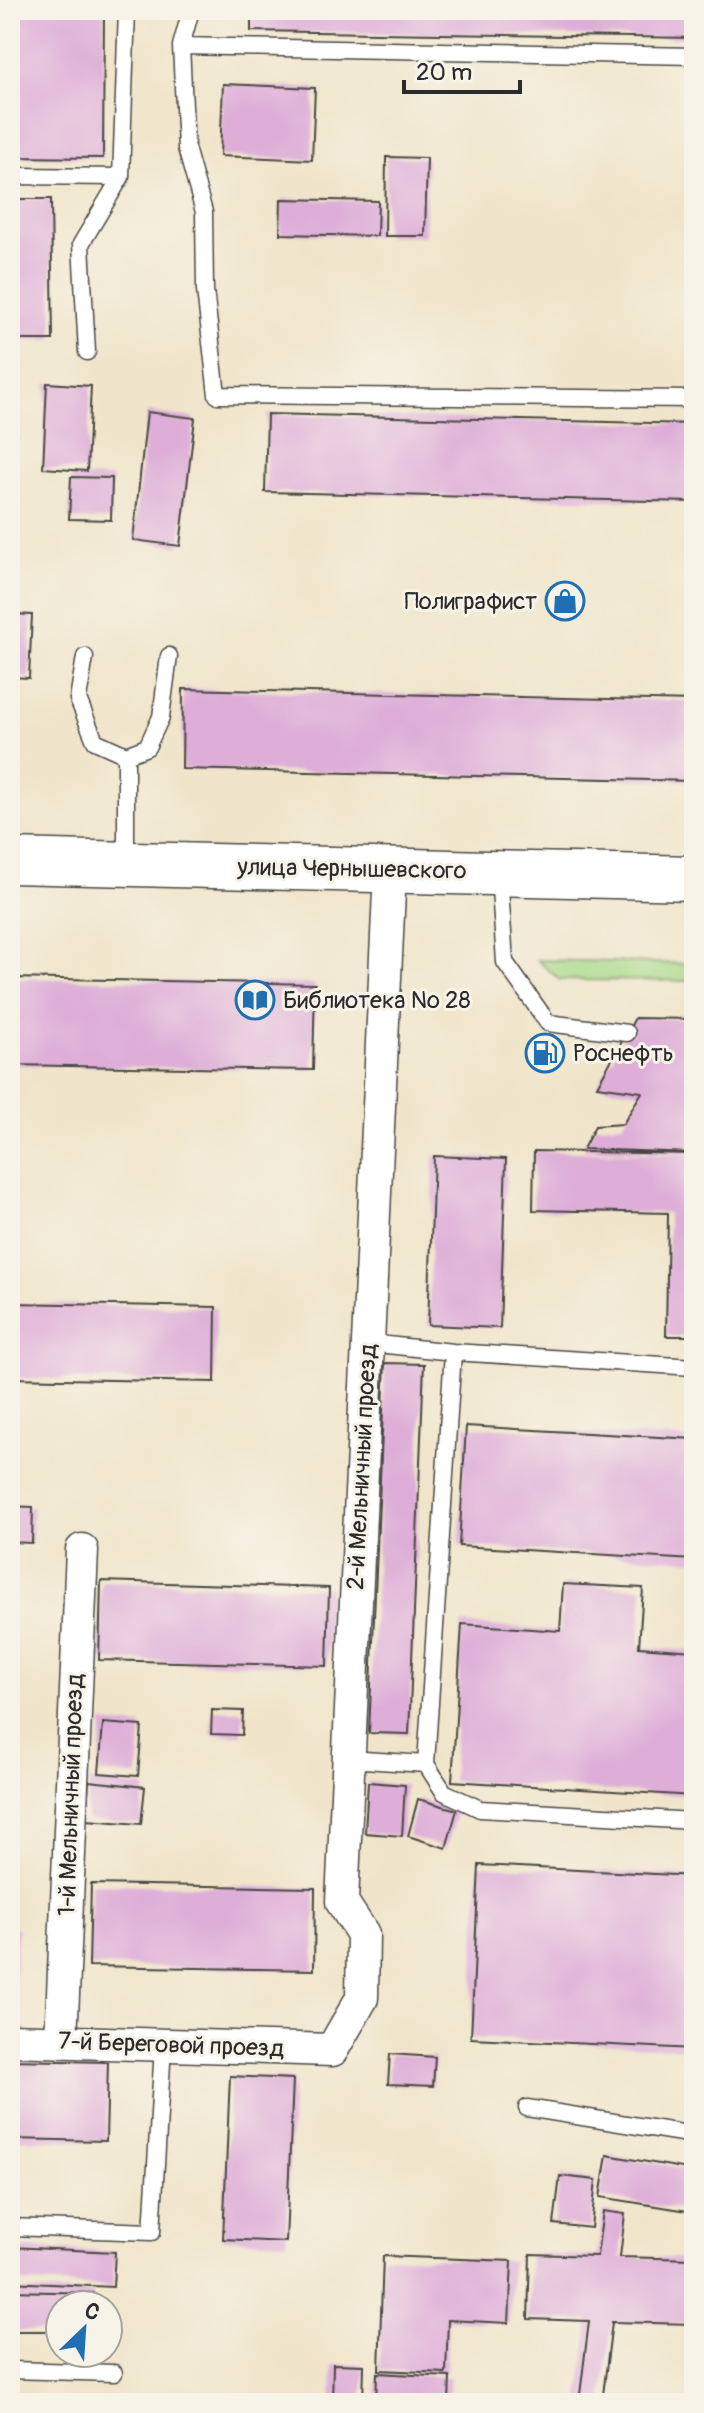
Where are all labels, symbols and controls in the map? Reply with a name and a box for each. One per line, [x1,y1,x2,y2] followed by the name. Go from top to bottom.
[404,44,520,94] scale bar
[416,58,472,87] text: 20 m
[544,580,586,622] shop icon: Полиграфист
[404,587,537,616] place label: Полиграфист
[236,852,467,885] street label: улица Чернышевского
[234,979,276,1021] library icon: Библиотека № 28
[283,986,471,1015] place label: Библиотека № 28
[524,1032,566,1074] fuel station icon: Роснефть
[573,1039,674,1068] place label: Роснефть
[341,1343,383,1591] street label: 2-й Мельничный проезд
[52,1673,90,1917] street label: 1-й Мельничный проезд
[58,2027,285,2063] street label: 7-й Береговой проезд
[44,2289,124,2369] north arrow
[80,2296,104,2328] text: С

